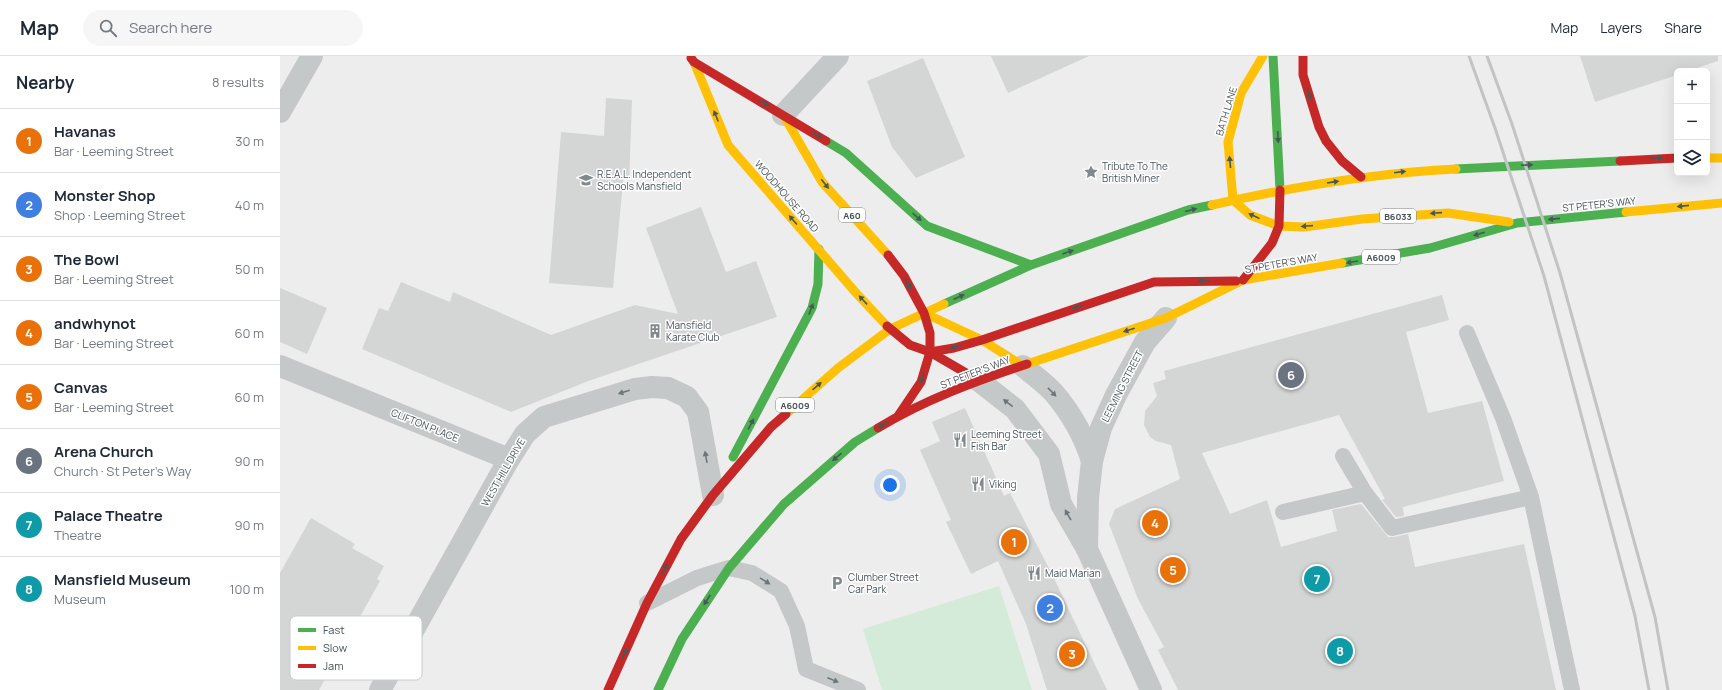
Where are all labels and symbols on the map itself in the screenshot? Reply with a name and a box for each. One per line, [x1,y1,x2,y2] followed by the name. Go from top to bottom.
[1212,84,1240,137] street label: BATH LANE
[1306,88,1312,100] one-way arrow
[758,100,770,107] one-way arrow
[713,110,719,122] one-way arrow
[812,131,822,139] one-way arrow
[1274,131,1281,143] one-way arrow
[1651,155,1664,161] one-way arrow
[1226,156,1233,168] one-way arrow
[752,157,822,235] street label: WOODHOUSE ROAD
[1102,159,1168,185] place label: Tribute To The British Miner
[1521,162,1534,168] one-way arrow
[1083,164,1099,180] place icon: Tribute To The British Miner
[597,167,692,193] place label: R.E.A.L. Independent Schools Mansfield
[1394,169,1406,176] one-way arrow
[578,172,594,188] school or university icon: R.E.A.L. Independent Schools Mansfield
[820,179,829,190] one-way arrow
[1326,179,1339,185] one-way arrow
[1562,193,1637,215] street label: ST PETER'S WAY
[1677,203,1689,209] one-way arrow
[1185,206,1197,212] one-way arrow
[839,208,865,222] road number: A60
[1380,209,1416,223] road number: B6033
[1430,210,1442,217] one-way arrow
[912,212,922,222] one-way arrow
[1248,213,1260,219] one-way arrow
[789,215,798,224] one-way arrow
[1548,216,1560,223] one-way arrow
[1301,223,1313,230] one-way arrow
[1473,231,1485,237] one-way arrow
[1063,249,1075,255] one-way arrow
[1244,250,1319,276] street label: ST PETER'S WAY
[1362,250,1400,264] road number: A6009
[1346,260,1358,266] one-way arrow
[905,278,911,290] one-way arrow
[1197,278,1210,284] one-way arrow
[954,294,966,300] one-way arrow
[859,295,868,306] one-way arrow
[809,302,815,314] one-way arrow
[1072,304,1084,310] one-way arrow
[666,318,720,344] place label: Mansfield Karate Club
[647,323,663,339] building icon: Mansfield Karate Club
[1122,327,1134,333] one-way arrow
[950,345,962,351] one-way arrow
[1098,348,1146,424] street label: LEEMING STREET
[938,352,1012,392] street label: ST PETER'S WAY
[1278,360,1304,390] pin: 6
[918,372,924,384] one-way arrow
[811,382,822,391] one-way arrow
[1047,387,1057,397] one-way arrow
[617,389,629,395] one-way arrow
[776,398,814,412] road number: A6009
[1002,399,1013,407] one-way arrow
[389,405,461,445] street label: CLIFTON PLACE
[748,418,754,430] one-way arrow
[877,421,889,428] one-way arrow
[971,427,1042,453] place label: Leeming Street Fish Bar
[952,432,968,448] restaurant icon: Leeming Street Fish Bar
[478,435,528,509] street label: WEST HILL DRIVE
[702,451,708,463] one-way arrow
[833,452,842,461] one-way arrow
[880,475,900,495] your location
[970,476,986,492] restaurant icon: Viking
[989,477,1016,491] place label: Viking
[1142,508,1168,538] pin: 4
[1064,509,1071,521] one-way arrow
[1001,527,1027,557] pin: 1
[1160,555,1186,585] pin: 5
[662,563,668,575] one-way arrow
[1304,564,1330,594] pin: 7
[1026,565,1042,581] restaurant icon: Maid Marian
[1045,566,1101,580] place label: Maid Marian
[848,570,919,596] place label: Clumber Street Car Park
[829,575,845,591] parking icon: Clumber Street Car Park
[759,577,771,584] one-way arrow
[1037,593,1063,623] pin: 2
[703,595,711,606] one-way arrow
[290,616,422,680] legend
[323,622,345,637] text: Fast
[1327,636,1353,666] pin: 8
[1059,639,1085,669] pin: 3
[323,640,348,655] text: Slow
[621,649,627,660] one-way arrow
[323,658,344,673] text: Jam
[827,677,839,683] one-way arrow

